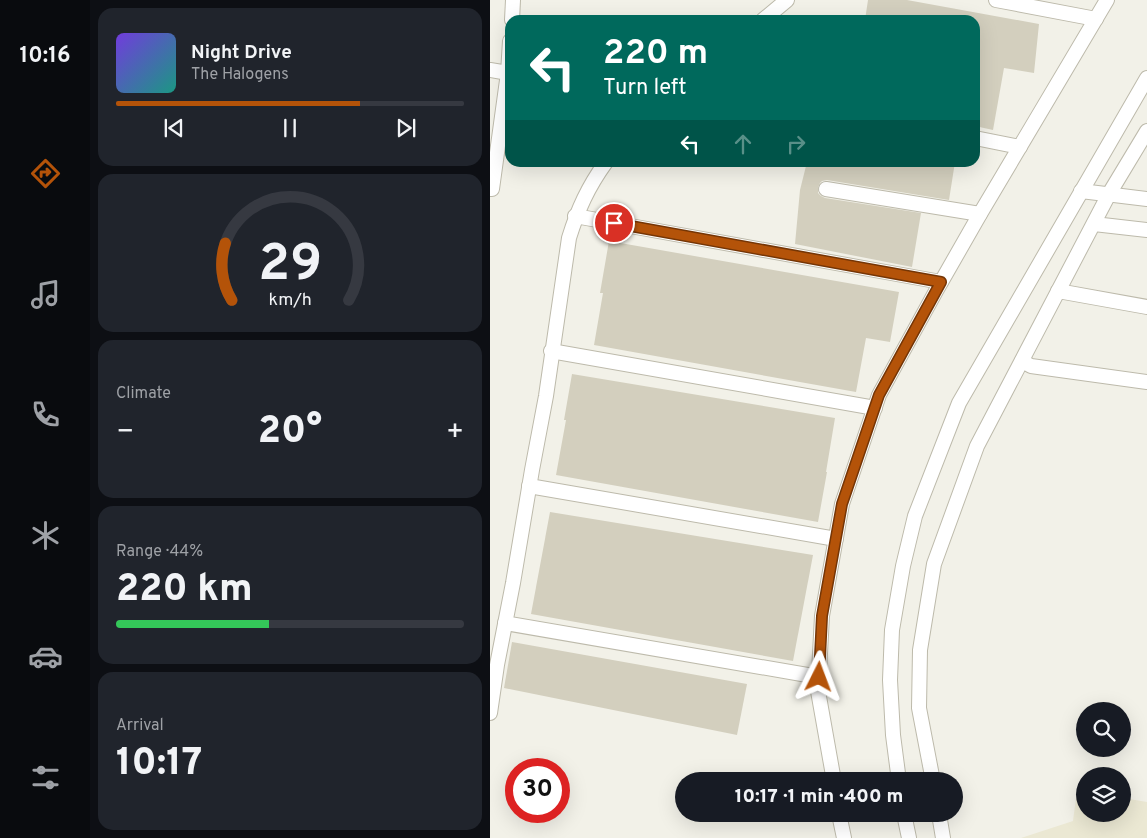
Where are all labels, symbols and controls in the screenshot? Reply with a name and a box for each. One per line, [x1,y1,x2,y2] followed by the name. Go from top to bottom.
[603,32,708,76] text: 220 m
[520,35,585,100] icon: left
[191,41,292,65] text: Night Drive
[20,43,70,70] text: 10:16
[191,65,289,85] text: The Halogens
[603,75,686,102] text: Turn left
[160,114,188,142] icon: previous
[276,114,304,142] icon: pause
[392,114,420,142] icon: next
[676,130,704,158] icon: left
[729,130,757,158] icon: ahead
[782,130,810,158] icon: right
[28,156,63,191] icon: directions
[593,202,635,244] pin
[600,209,628,237] icon: arrive
[258,233,322,299] text: 29
[28,277,63,312] icon: music
[268,289,312,312] text: km/h
[116,384,171,404] text: Climate
[28,397,63,432] icon: phone
[258,408,322,457] text: 20°
[116,415,134,451] text: −
[446,415,464,451] text: +
[28,518,63,553] icon: climate
[116,542,203,562] text: Range · 44%
[116,566,253,615] text: 220 km
[28,639,63,674] icon: car
[792,650,844,702] position arrow
[1076,702,1131,822] map controls
[1076,702,1131,757] button: search
[116,716,164,736] text: Arrival
[116,740,202,789] text: 10:17
[505,758,570,823] speed limit sign: 30
[28,760,63,795] icon: filters
[1076,767,1131,822] button: layers
[735,785,903,809] text: 10:17 · 1 min · 400 m

